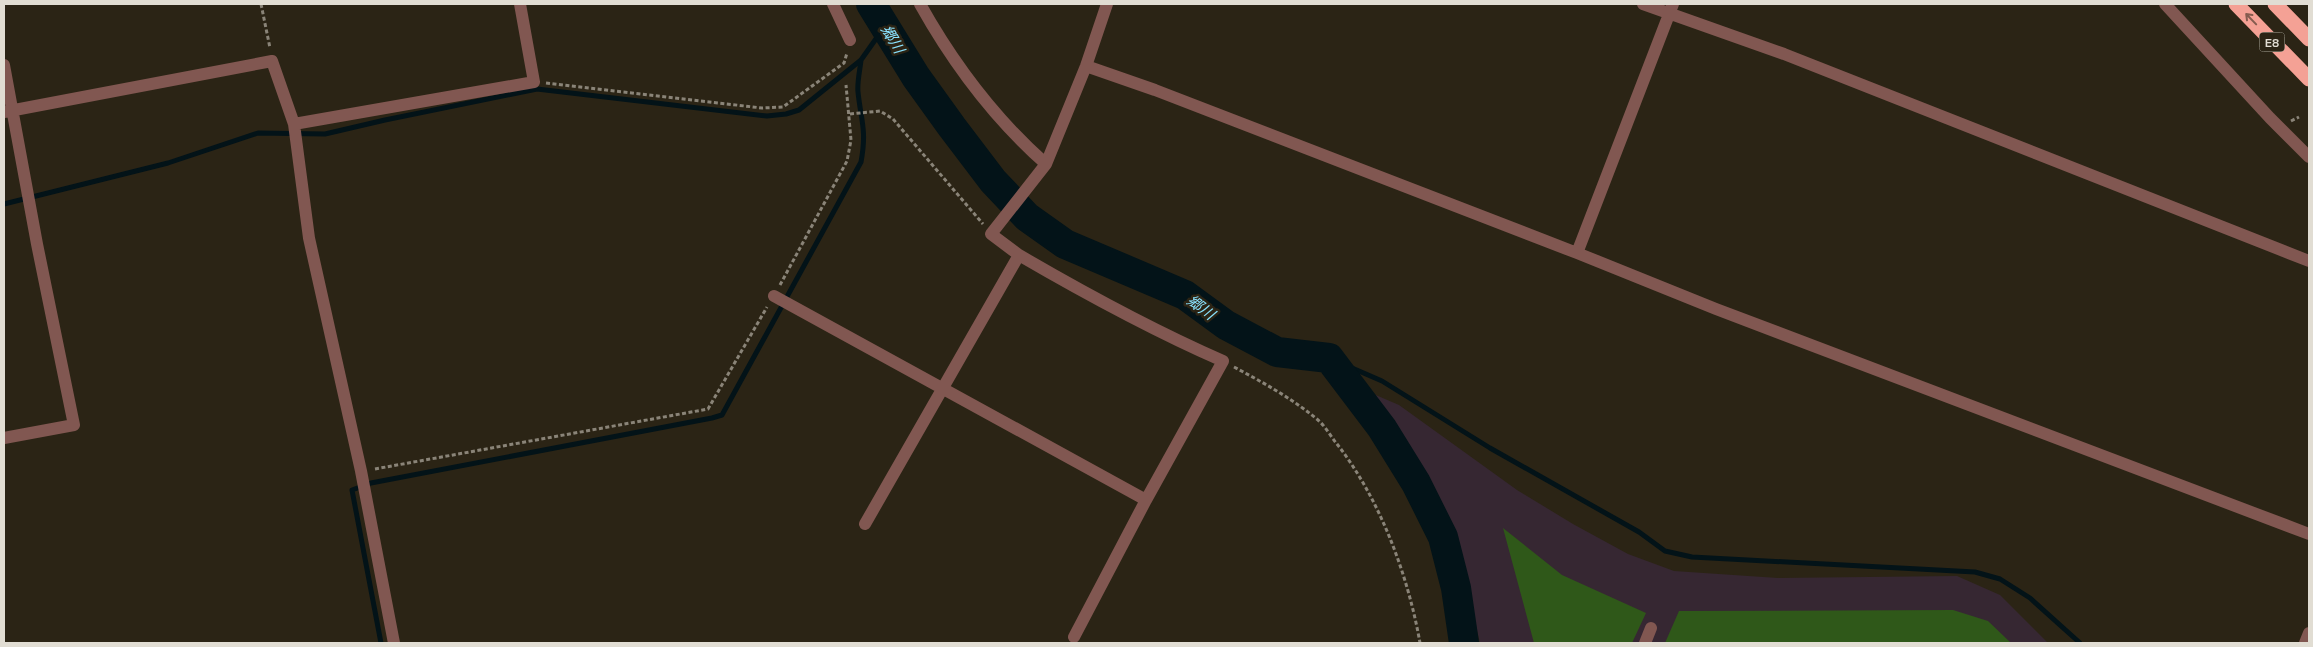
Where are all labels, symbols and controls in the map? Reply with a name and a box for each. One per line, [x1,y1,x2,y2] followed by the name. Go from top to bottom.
[2245,13,2257,26] one-way arrow
[877,21,910,58] water label: 郷川
[2260,32,2284,52] road number: E8
[1183,290,1220,325] water label: 郷川

